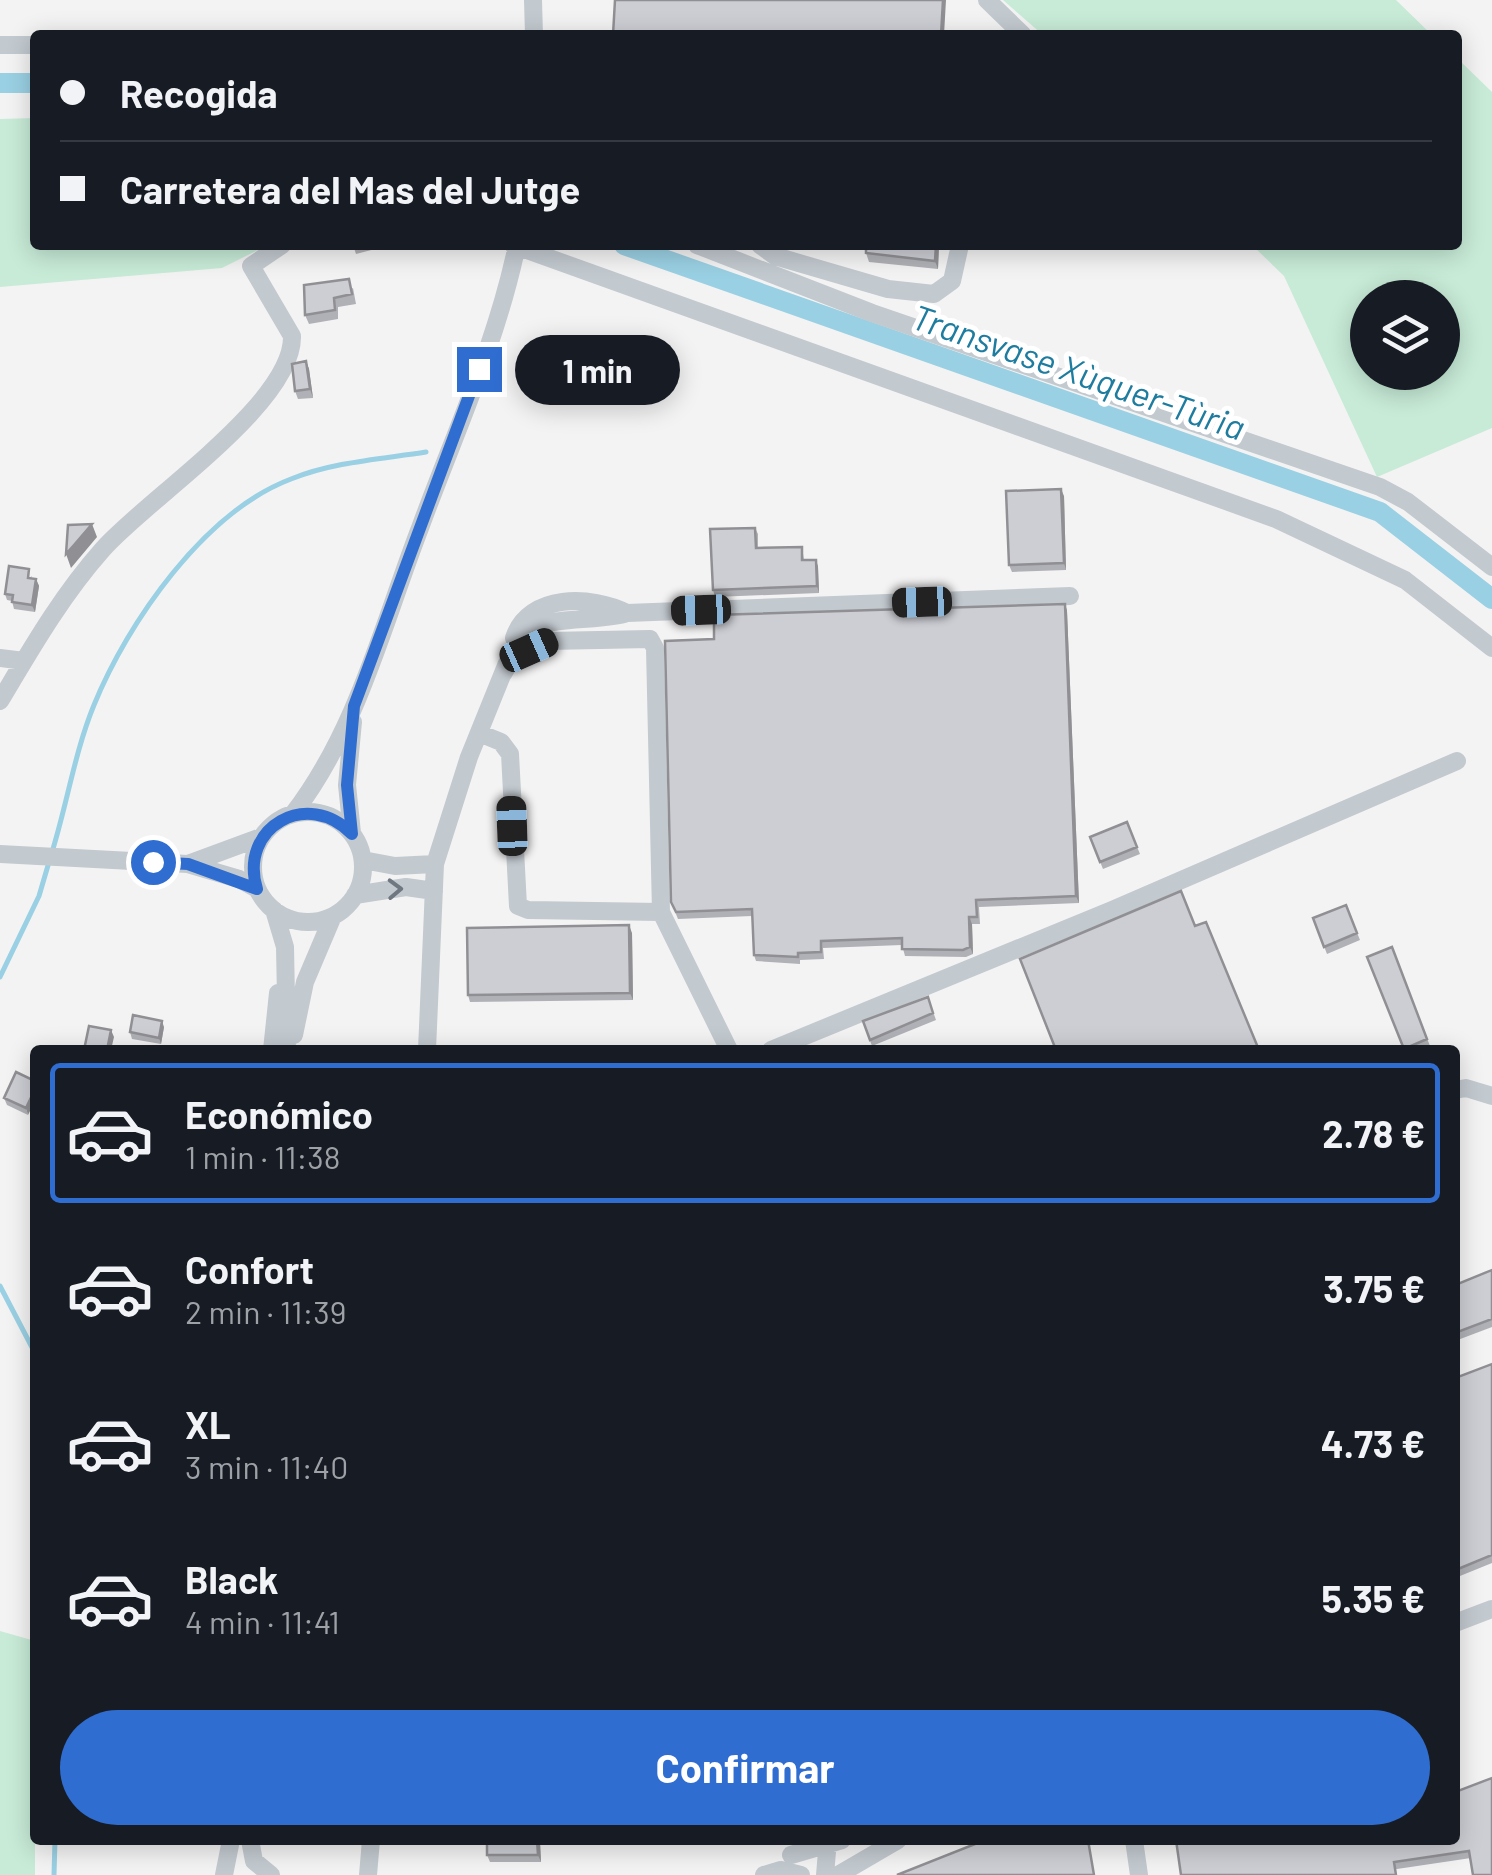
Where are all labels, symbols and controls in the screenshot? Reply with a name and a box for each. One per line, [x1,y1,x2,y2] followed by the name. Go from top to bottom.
[120,70,278,116] text: Recogida
[120,166,580,212] text: Carretera del Mas del Jutge
[1350,280,1460,390] map controls
[1350,280,1460,390] button: layers
[907,294,1251,448] water label: Transvase Xùquer-Tùria
[514,334,679,404] callout: 1 min
[457,347,502,392] route end
[562,351,633,389] text: 1 min
[891,586,953,618] car
[670,594,732,626] car
[495,624,563,676] car
[496,795,528,857] car
[131,840,176,885] route start
[387,878,403,899] one-way arrow
[65,1088,155,1178] icon: car
[185,1091,373,1137] text: Económico
[1322,1110,1425,1156] text: 2.78 €
[185,1137,341,1175] text: 1 min · 11:38
[65,1243,155,1333] icon: car
[185,1246,314,1292] text: Confort
[1323,1265,1425,1311] text: 3.75 €
[185,1292,346,1330] text: 2 min · 11:39
[65,1398,155,1488] icon: car
[185,1401,231,1447] text: XL
[1321,1420,1425,1466] text: 4.73 €
[185,1447,348,1485] text: 3 min · 11:40
[65,1553,155,1643] icon: car
[185,1556,279,1602] text: Black
[1322,1575,1425,1621] text: 5.35 €
[185,1602,340,1640] text: 4 min · 11:41
[60,1710,1430,1825] button: Confirmar

